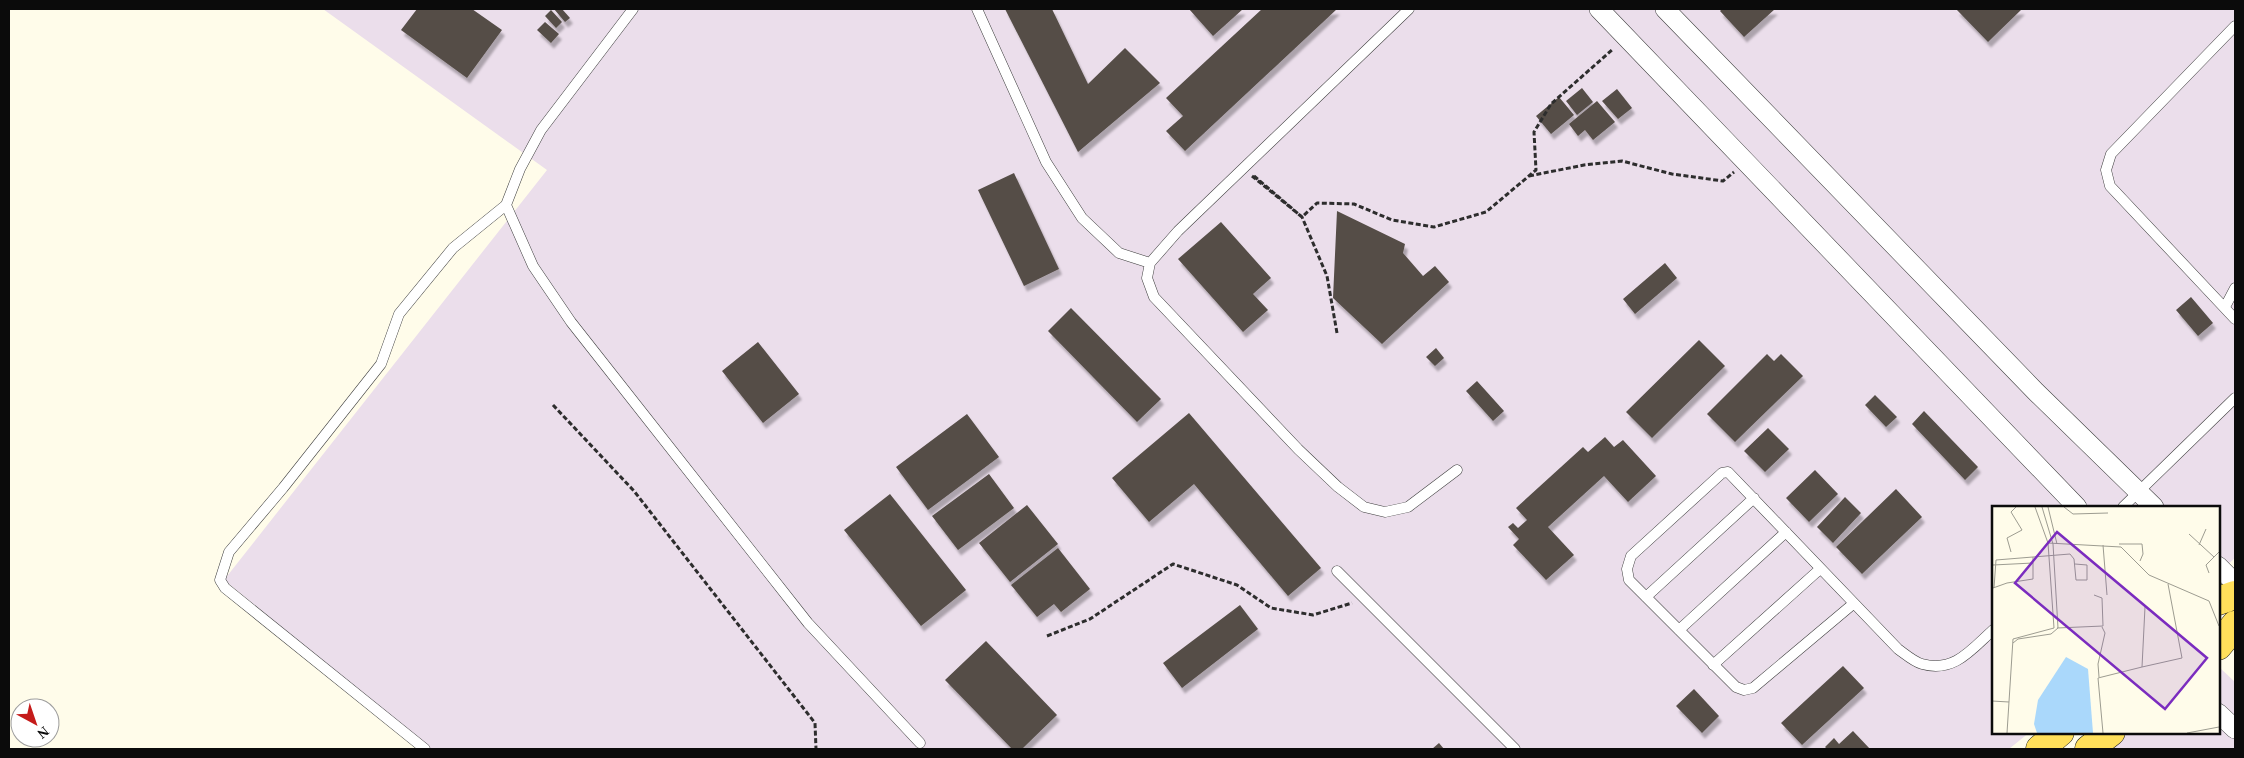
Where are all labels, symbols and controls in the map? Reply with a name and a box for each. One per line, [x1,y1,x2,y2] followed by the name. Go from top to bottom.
[1992,506,2219,733] inset map
[10,698,60,748] north arrow
[34,724,52,742] text: N

